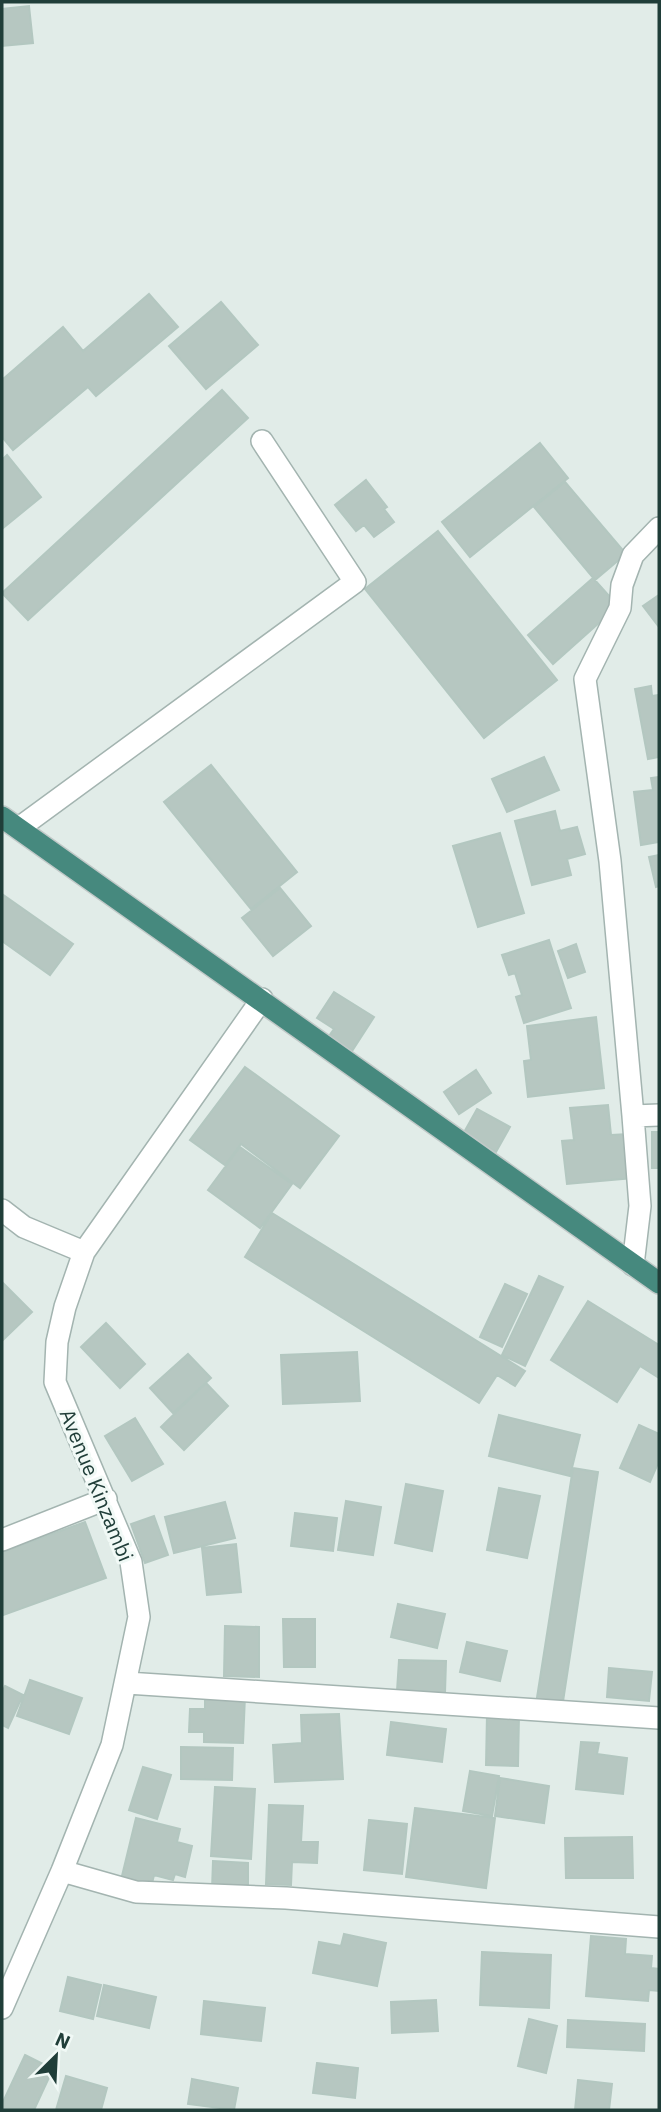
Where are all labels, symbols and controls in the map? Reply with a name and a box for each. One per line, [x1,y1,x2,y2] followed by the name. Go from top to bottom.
[54,1405,140,1565] street label: Avenue Kinzambi
[21,2021,91,2091] north arrow
[52,2027,74,2054] text: N

